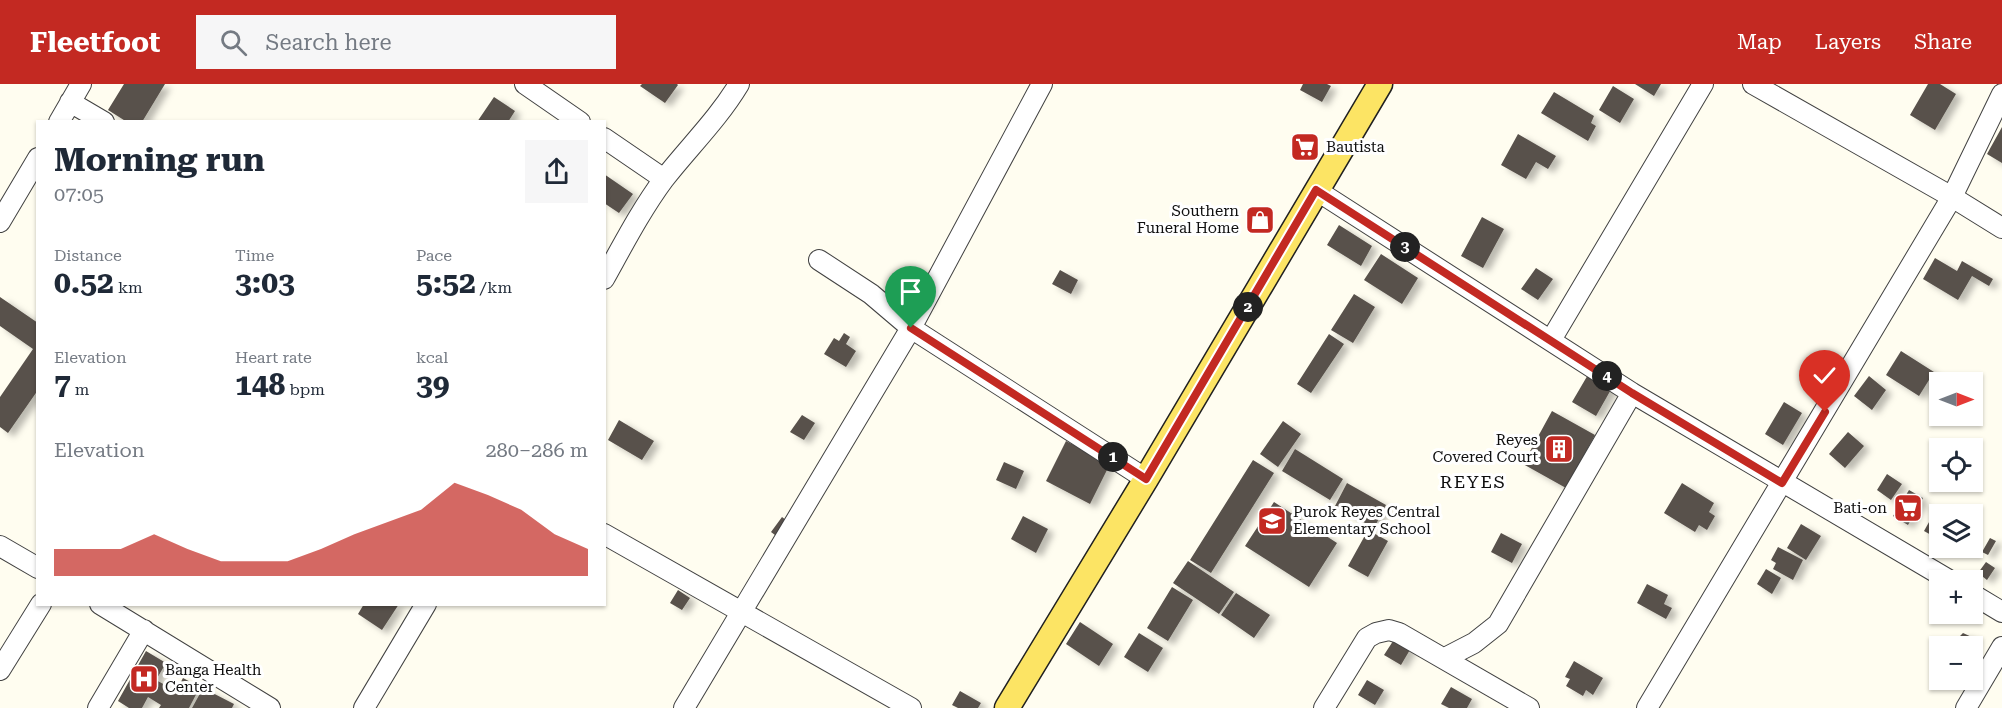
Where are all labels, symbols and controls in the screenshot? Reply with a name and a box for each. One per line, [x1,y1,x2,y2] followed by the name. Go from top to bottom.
[196,15,616,69] search box
[30,26,160,59] text: Fleetfoot
[217,26,250,59] icon: search
[265,30,391,55] text: Search here
[1737,30,1782,54] text: Map
[1815,30,1881,54] text: Layers
[1914,30,1972,54] text: Share
[1289,131,1321,163] supermarket icon: Bautista
[1326,138,1385,156] place label: Bautista
[54,140,265,179] text: Morning run
[525,140,588,203] button: share
[54,182,104,206] text: 07:05
[1137,202,1239,237] place label: Southern Funeral Home
[1244,204,1276,236] shop icon: Southern Funeral Home
[1390,232,1420,262] pin: 3
[1401,237,1409,256] text: 3
[54,246,122,265] text: Distance
[235,246,274,265] text: Time
[416,246,452,265] text: Pace
[54,265,114,300] text: 0.52
[235,265,295,300] text: 3:03
[416,265,476,300] text: 5:52
[885,266,936,328] pin
[894,275,927,308] icon: arrive
[114,278,143,297] text: km
[476,278,512,297] text: /km
[1233,292,1263,322] pin: 2
[1244,297,1252,316] text: 2
[54,348,127,367] text: Elevation
[235,348,312,367] text: Heart rate
[416,348,448,367] text: kcal
[1799,350,1850,412] pin
[1808,359,1841,392] icon: check
[1592,361,1622,391] pin: 4
[1603,366,1611,385] text: 4
[54,367,71,402] text: 7
[235,367,285,402] text: 148
[416,367,450,402] text: 39
[1929,372,1983,426] north arrow
[1929,372,1983,690] map controls
[71,380,89,399] text: m
[285,380,325,399] text: bpm
[1433,431,1538,466] place label: Reyes Covered Court
[1543,433,1575,465] building icon: Reyes Covered Court
[54,438,145,462] text: Elevation
[485,438,588,462] text: 280–286 m
[1929,438,1983,492] button: locate
[1098,442,1128,472] pin: 1
[1109,447,1117,466] text: 1
[1440,471,1506,492] district label: REYES
[1892,492,1924,524] supermarket icon: Bati-on
[1833,499,1887,517] place label: Bati-on
[1293,503,1440,538] place label: Purok Reyes Central Elementary School
[1929,504,1983,558] button: layers
[1256,505,1288,537] school or university icon: Purok Reyes Central Elementary School
[1929,570,1983,624] button: +
[1929,636,1983,690] button: −
[165,661,262,696] place label: Banga Health Center
[128,663,160,695] hospital icon: Banga Health Center

